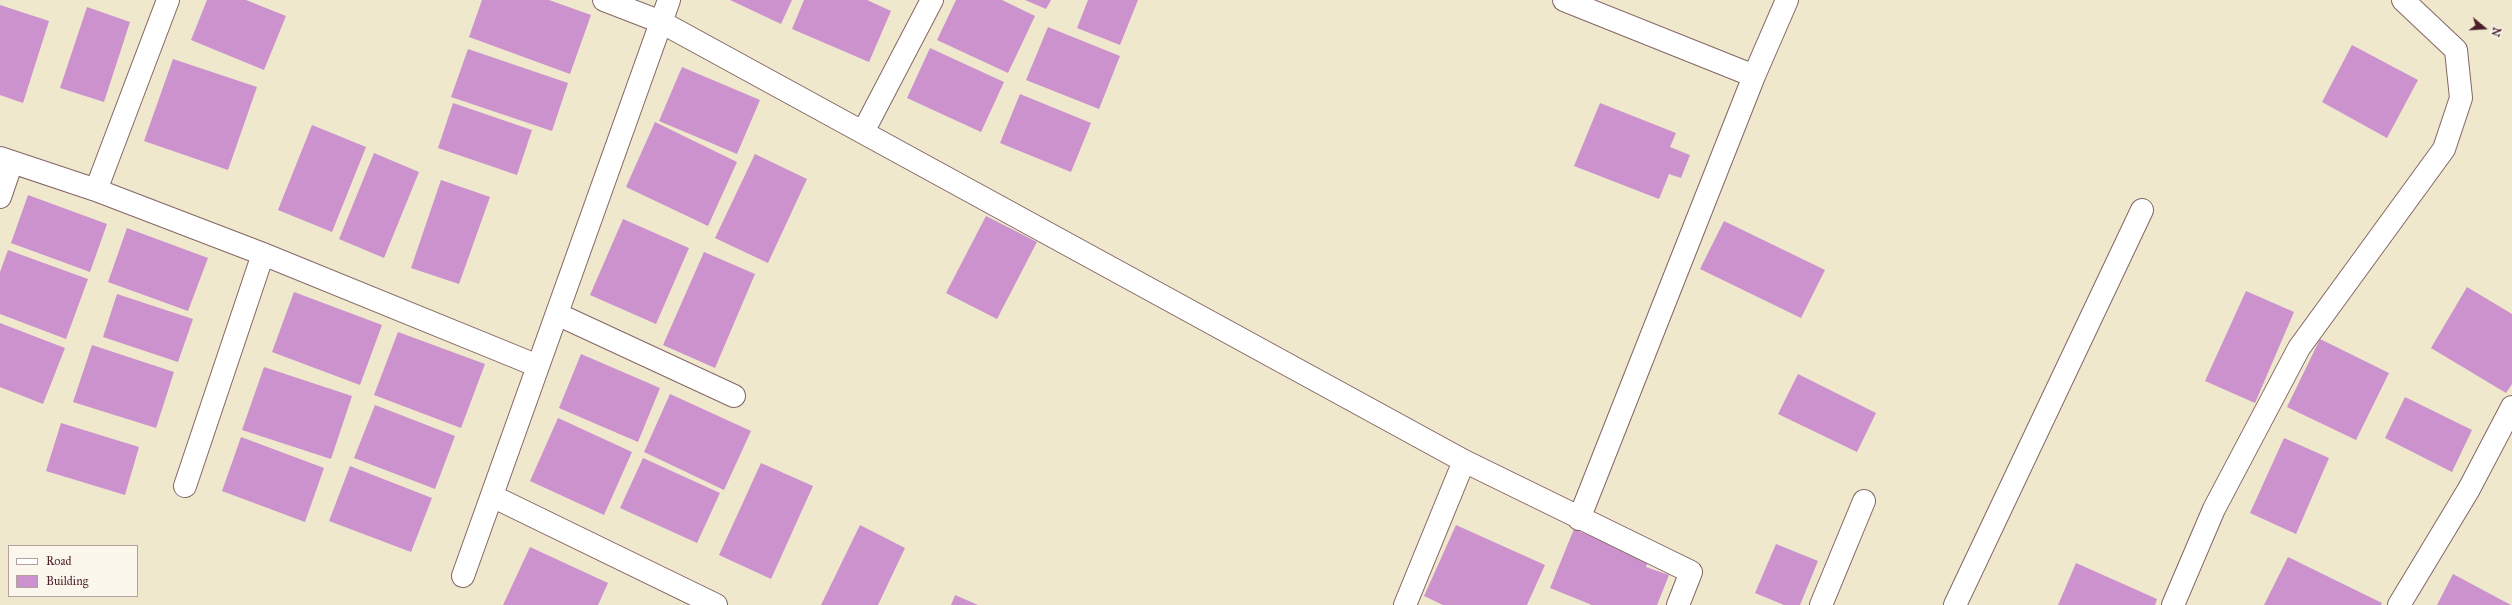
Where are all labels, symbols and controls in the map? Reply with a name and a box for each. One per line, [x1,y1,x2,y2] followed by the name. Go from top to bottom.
[2464,8,2504,48] north arrow
[2488,25,2504,38] text: N
[8,545,138,597] legend
[46,554,72,568] text: Road
[46,574,88,588] text: Building

